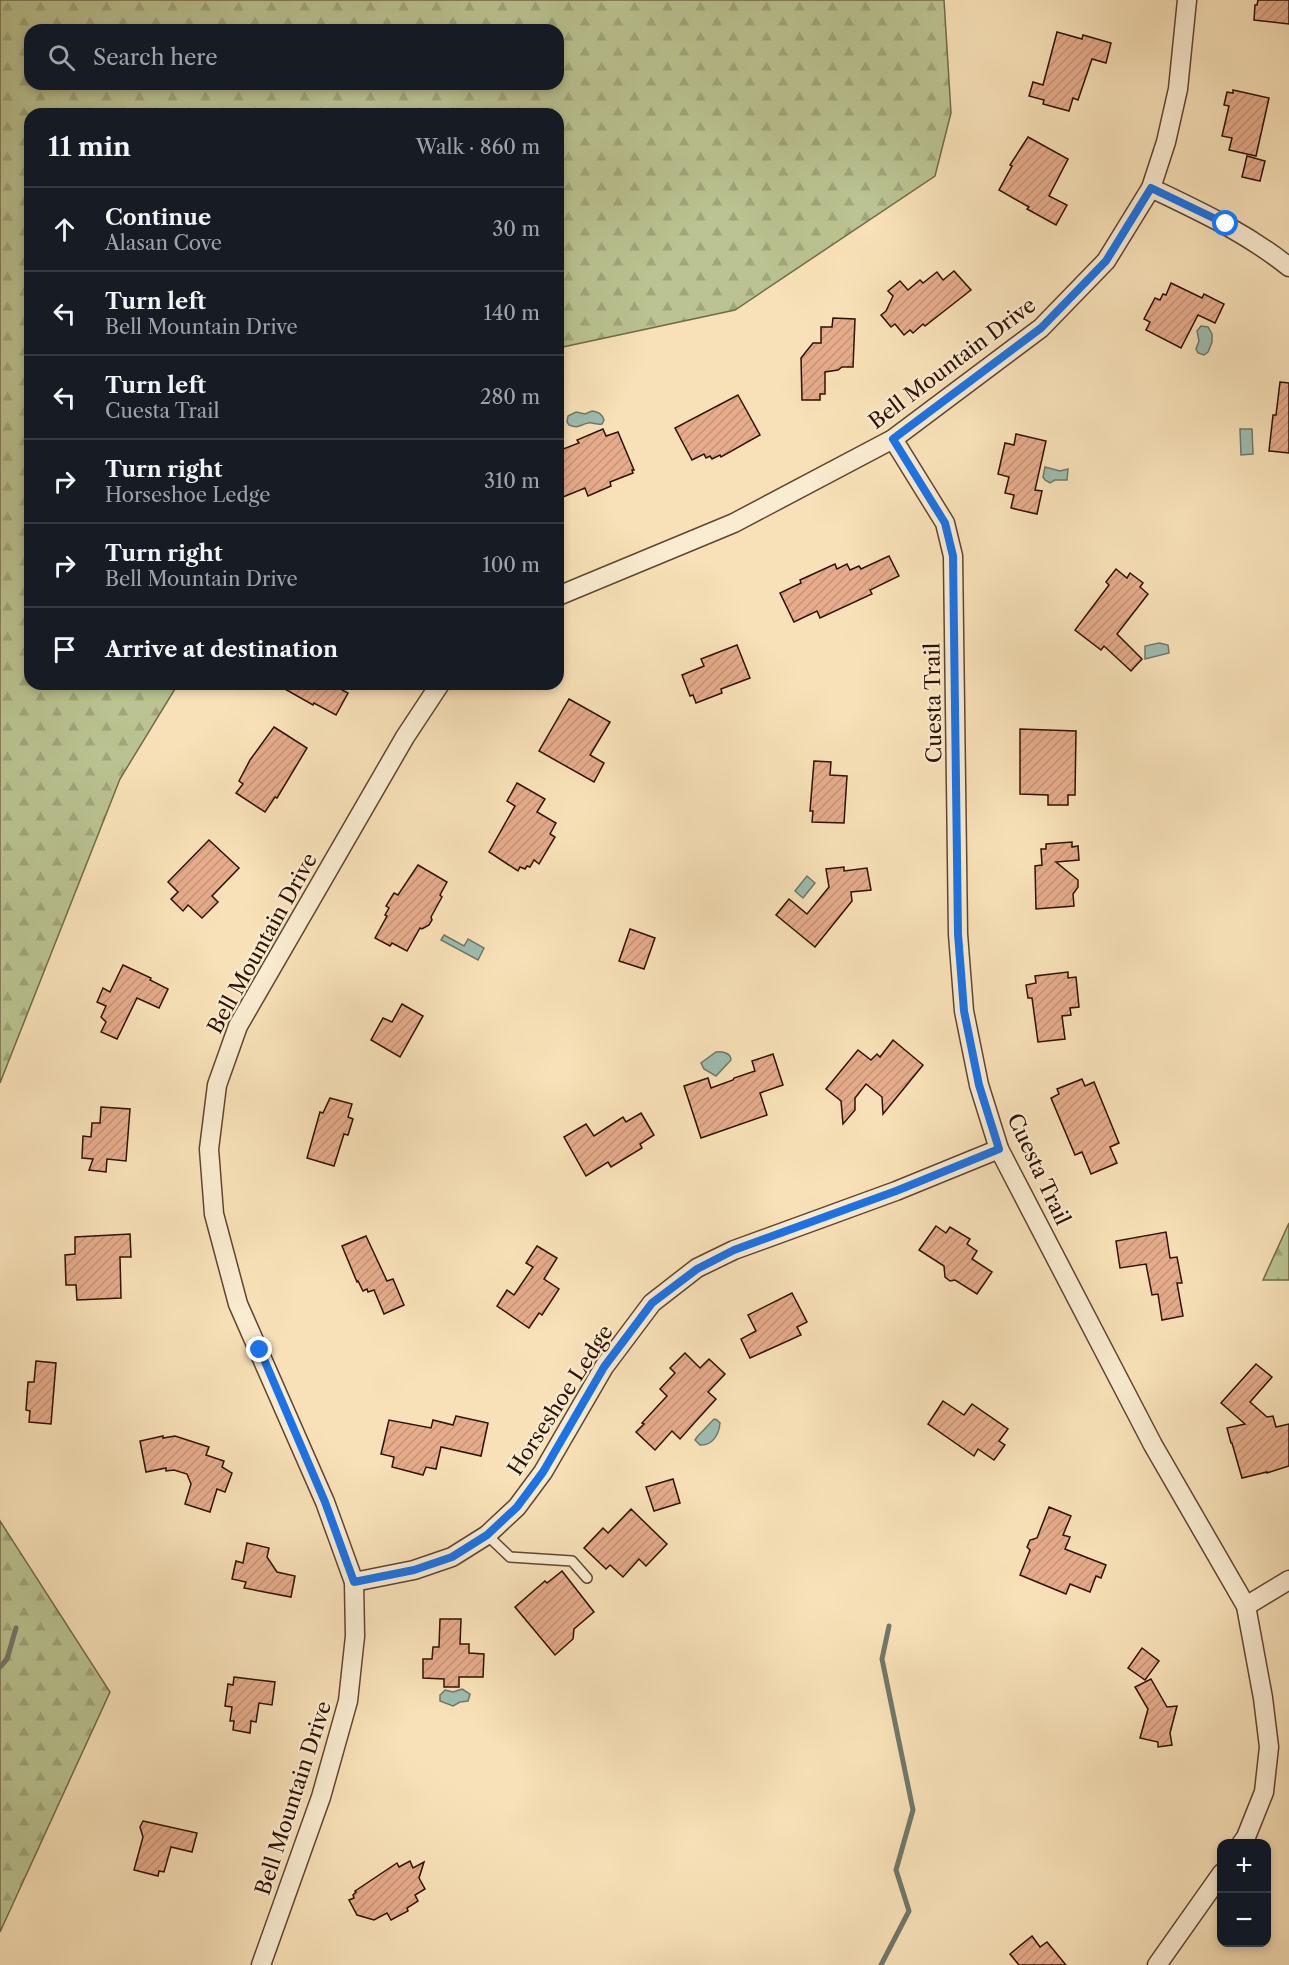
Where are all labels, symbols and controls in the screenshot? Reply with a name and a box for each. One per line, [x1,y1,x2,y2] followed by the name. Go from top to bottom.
[24,24,564,90] search box
[45,41,78,74] icon: search
[93,44,218,71] text: Search here
[48,131,131,163] text: 11 min
[416,135,540,159] text: Walk · 860 m
[105,204,211,231] text: Continue
[1212,210,1238,236] route start
[48,213,81,246] icon: ahead
[492,217,540,241] text: 30 m
[105,231,222,255] text: Alasan Cove
[105,288,206,315] text: Turn left
[864,292,1040,434] street label: Bell Mountain Drive
[48,297,81,330] icon: left
[483,301,540,325] text: 140 m
[105,315,298,339] text: Bell Mountain Drive
[105,372,206,399] text: Turn left
[48,381,81,414] icon: left
[480,385,540,409] text: 280 m
[105,399,219,423] text: Cuesta Trail
[105,456,223,483] text: Turn right
[48,465,81,498] icon: right
[484,469,540,493] text: 310 m
[105,483,270,507] text: Horseshoe Ledge
[105,540,223,567] text: Turn right
[48,549,81,582] icon: right
[482,553,540,577] text: 100 m
[105,567,298,591] text: Bell Mountain Drive
[48,633,81,666] icon: arrive
[105,636,338,663] text: Arrive at destination
[919,643,947,763] street label: Cuesta Trail
[202,848,322,1038] street label: Bell Mountain Drive
[1002,1109,1076,1229] street label: Cuesta Trail
[502,1320,618,1480] street label: Horseshoe Ledge
[246,1336,272,1362] route end
[250,1698,336,1898] street label: Bell Mountain Drive
[1217,1839,1271,1947] map controls
[1217,1839,1271,1893] button: +
[1217,1893,1271,1947] button: −

